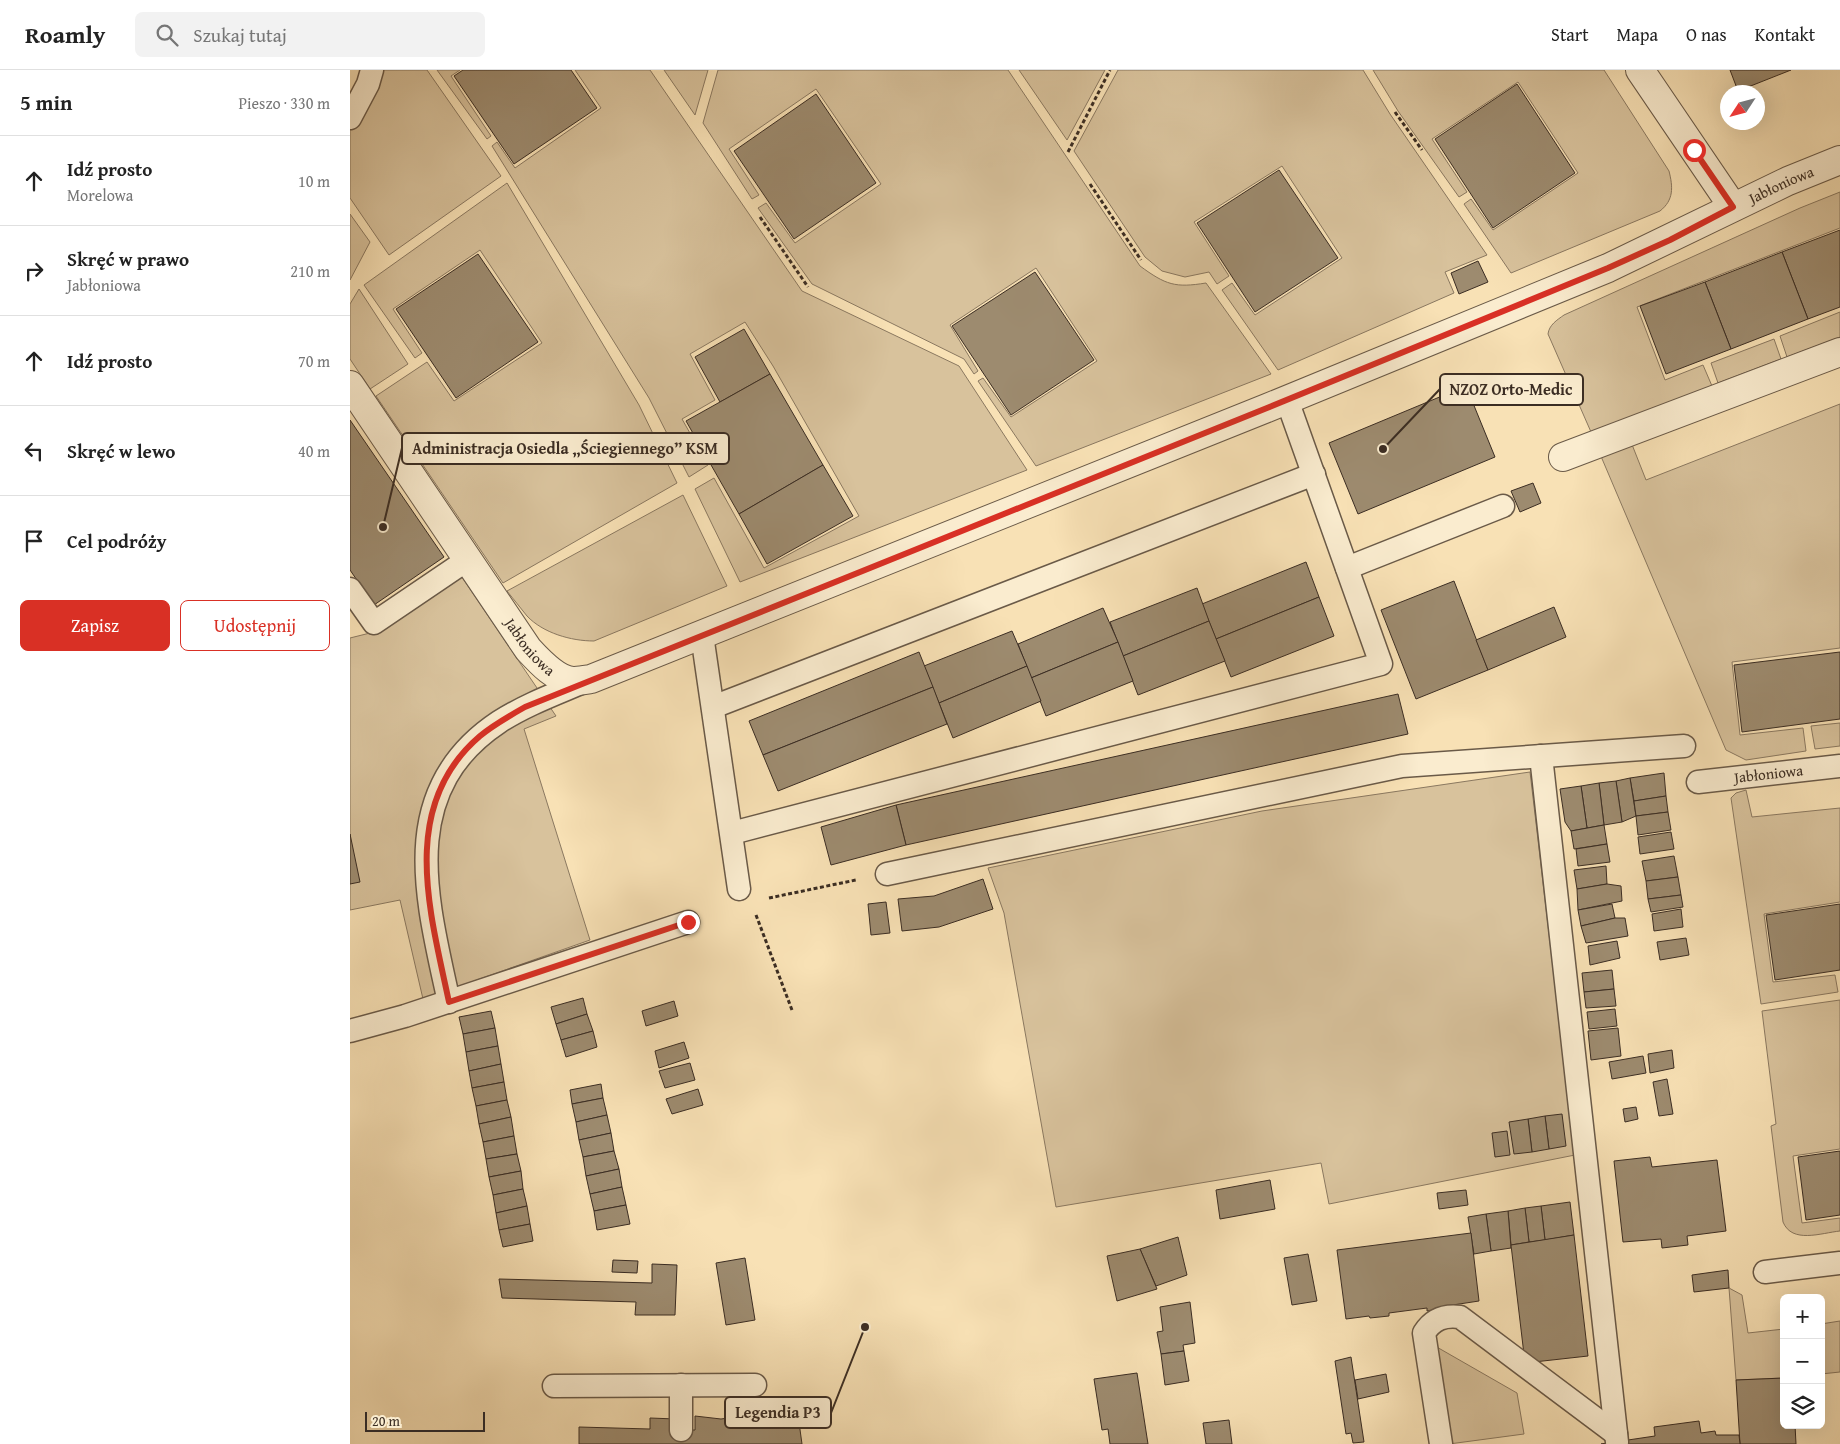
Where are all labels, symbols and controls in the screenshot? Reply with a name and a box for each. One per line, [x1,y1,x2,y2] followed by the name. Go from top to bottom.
[135,12,485,57] search box
[25,17,105,52] text: Roamly
[153,21,181,49] icon: search
[193,21,287,49] text: Szukaj tutaj
[1551,21,1589,48] text: Start
[1617,21,1658,48] text: Mapa
[1686,21,1727,48] text: O nas
[1755,21,1815,48] text: Kontakt
[1720,85,1765,130] north arrow
[20,87,72,118] text: 5 min
[238,91,330,115] text: Pieszo · 330 m
[1683,139,1706,162] route start
[67,155,152,183] text: Idź prosto
[1743,161,1817,209] street label: Jabłoniowa
[20,167,48,195] icon: ahead
[298,169,330,193] text: 10 m
[67,183,133,207] text: Morelowa
[67,245,189,273] text: Skręć w prawo
[20,257,48,285] icon: right
[290,259,330,283] text: 210 m
[67,273,141,297] text: Jabłoniowa
[20,347,48,375] icon: ahead
[67,347,152,375] text: Idź prosto
[298,349,330,373] text: 70 m
[1440,374,1583,405] callout: NZOZ Orto-Medic
[1450,377,1573,401] text: NZOZ Orto-Medic
[402,433,729,464] callout: Administracja Osiedla „Ściegiennego” KSM
[412,436,718,460] text: Administracja Osiedla „Ściegiennego” KSM
[20,437,48,465] icon: left
[67,437,175,465] text: Skręć w lewo
[298,439,330,463] text: 40 m
[20,527,48,555] icon: arrive
[67,527,167,555] text: Cel podróży
[20,600,170,651] button: Zapisz
[180,600,330,651] button: Udostępnij
[499,612,560,681] street label: Jabłoniowa
[1731,759,1804,788] street label: Jabłoniowa
[677,911,700,934] route end
[1780,1294,1825,1429] map controls
[1780,1294,1825,1339] button: +
[1780,1339,1825,1384] button: −
[1780,1384,1825,1429] button: layers
[725,1397,831,1428] callout: Legendia P3
[735,1400,821,1424] text: Legendia P3
[365,1409,485,1432] scale bar
[372,1411,400,1431] text: 20 m

